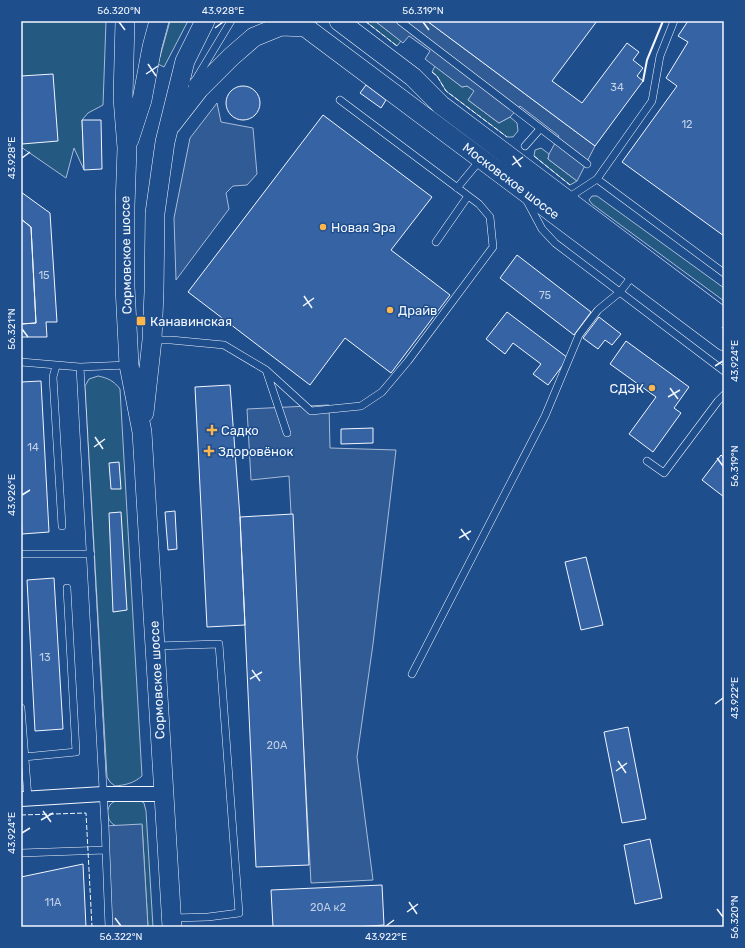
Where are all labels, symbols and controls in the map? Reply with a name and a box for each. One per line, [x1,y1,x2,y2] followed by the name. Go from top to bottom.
[97,5,141,17] text: 56.320°N
[202,5,244,17] text: 43.928°E
[402,5,444,17] text: 56.319°N
[610,81,624,94] house number: 34
[681,118,693,131] house number: 12
[6,137,18,179] text: 43.928°E
[460,140,562,222] street label: Московское шоссе
[117,196,135,314] street label: Сормовское шоссе
[331,220,396,235] place label: Новая Эра
[318,222,328,232] marker: Новая Эра
[38,269,50,282] house number: 15
[539,289,552,302] house number: 75
[398,303,437,318] place label: Драйв
[385,305,395,315] marker: Драйв
[6,308,18,350] text: 56.321°N
[150,314,232,329] place label: Канавинская
[135,315,147,327] marker: Канавинская
[729,340,741,382] text: 43.924°E
[609,381,644,396] place label: СДЭК
[647,383,657,393] marker: СДЭК
[221,423,259,438] place label: Садко
[206,424,218,436] marker: Садко
[27,441,39,454] house number: 14
[218,444,293,459] place label: Здоровёнок
[203,445,215,457] marker: Здоровёнок
[729,445,741,487] text: 56.319°N
[6,474,18,516] text: 43.926°E
[146,620,168,740] street label: Сормовское шоссе
[39,651,51,664] house number: 13
[729,677,741,719] text: 43.922°E
[267,739,288,752] house number: 20А
[6,812,18,854] text: 43.924°E
[729,895,741,939] text: 56.320°N
[45,896,62,909] house number: 11А
[310,901,346,914] house number: 20А к2
[99,931,143,943] text: 56.322°N
[365,931,407,943] text: 43.922°E

